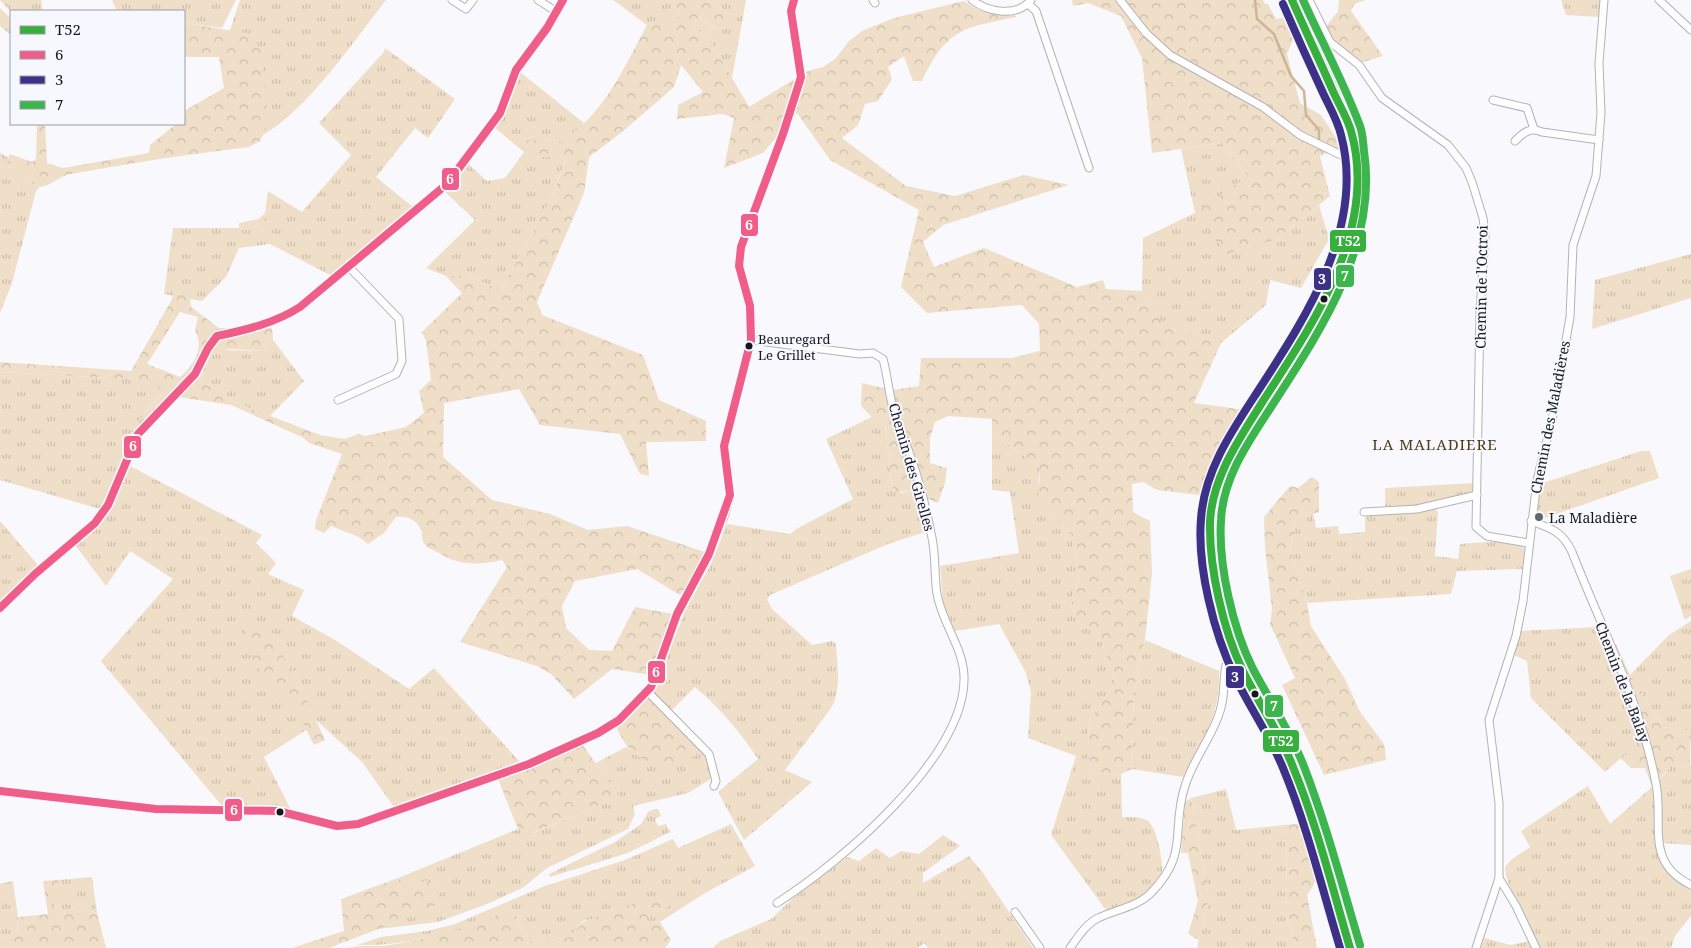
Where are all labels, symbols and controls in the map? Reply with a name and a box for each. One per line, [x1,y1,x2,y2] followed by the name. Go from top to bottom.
[10,10,185,125] legend
[55,19,81,39] text: T52
[55,44,63,64] text: 6
[55,69,63,89] text: 3
[55,94,63,114] text: 7
[441,167,460,191] line badge: 6
[446,169,454,188] text: 6
[740,213,759,237] line badge: 6
[745,215,753,234] text: 6
[1470,224,1492,349] street label: Chemin de l'Octroi
[1329,229,1367,253] line badge: T52
[1336,231,1361,250] text: T52
[1335,264,1355,288] line badge: 7
[1341,266,1349,285] text: 7
[1313,267,1332,291] line badge: 3
[1318,269,1326,288] text: 3
[1319,294,1329,304] unlabelled marker
[758,330,831,364] place label: Beauregard Le Grillet
[1526,339,1574,495] street label: Chemin des Maladières
[744,341,754,351] marker: Beauregard Le Grillet
[885,401,939,533] street label: Chemin des Girelles
[1372,434,1498,454] district label: LA MALADIERE
[123,435,142,459] line badge: 6
[129,436,137,455] text: 6
[1549,508,1637,527] place label: La Maladière
[1533,511,1545,523] marker: La Maladière
[1591,619,1655,745] street label: Chemin de la Balay
[647,660,666,684] line badge: 6
[652,662,660,681] text: 6
[1225,665,1245,689] line badge: 3
[1231,667,1239,686] text: 3
[1250,689,1260,699] unlabelled marker
[1264,694,1284,718] line badge: 7
[1270,696,1278,715] text: 7
[1262,729,1300,753] line badge: T52
[1269,731,1294,750] text: T52
[224,798,243,822] line badge: 6
[230,800,238,819] text: 6
[275,807,285,817] unlabelled marker

